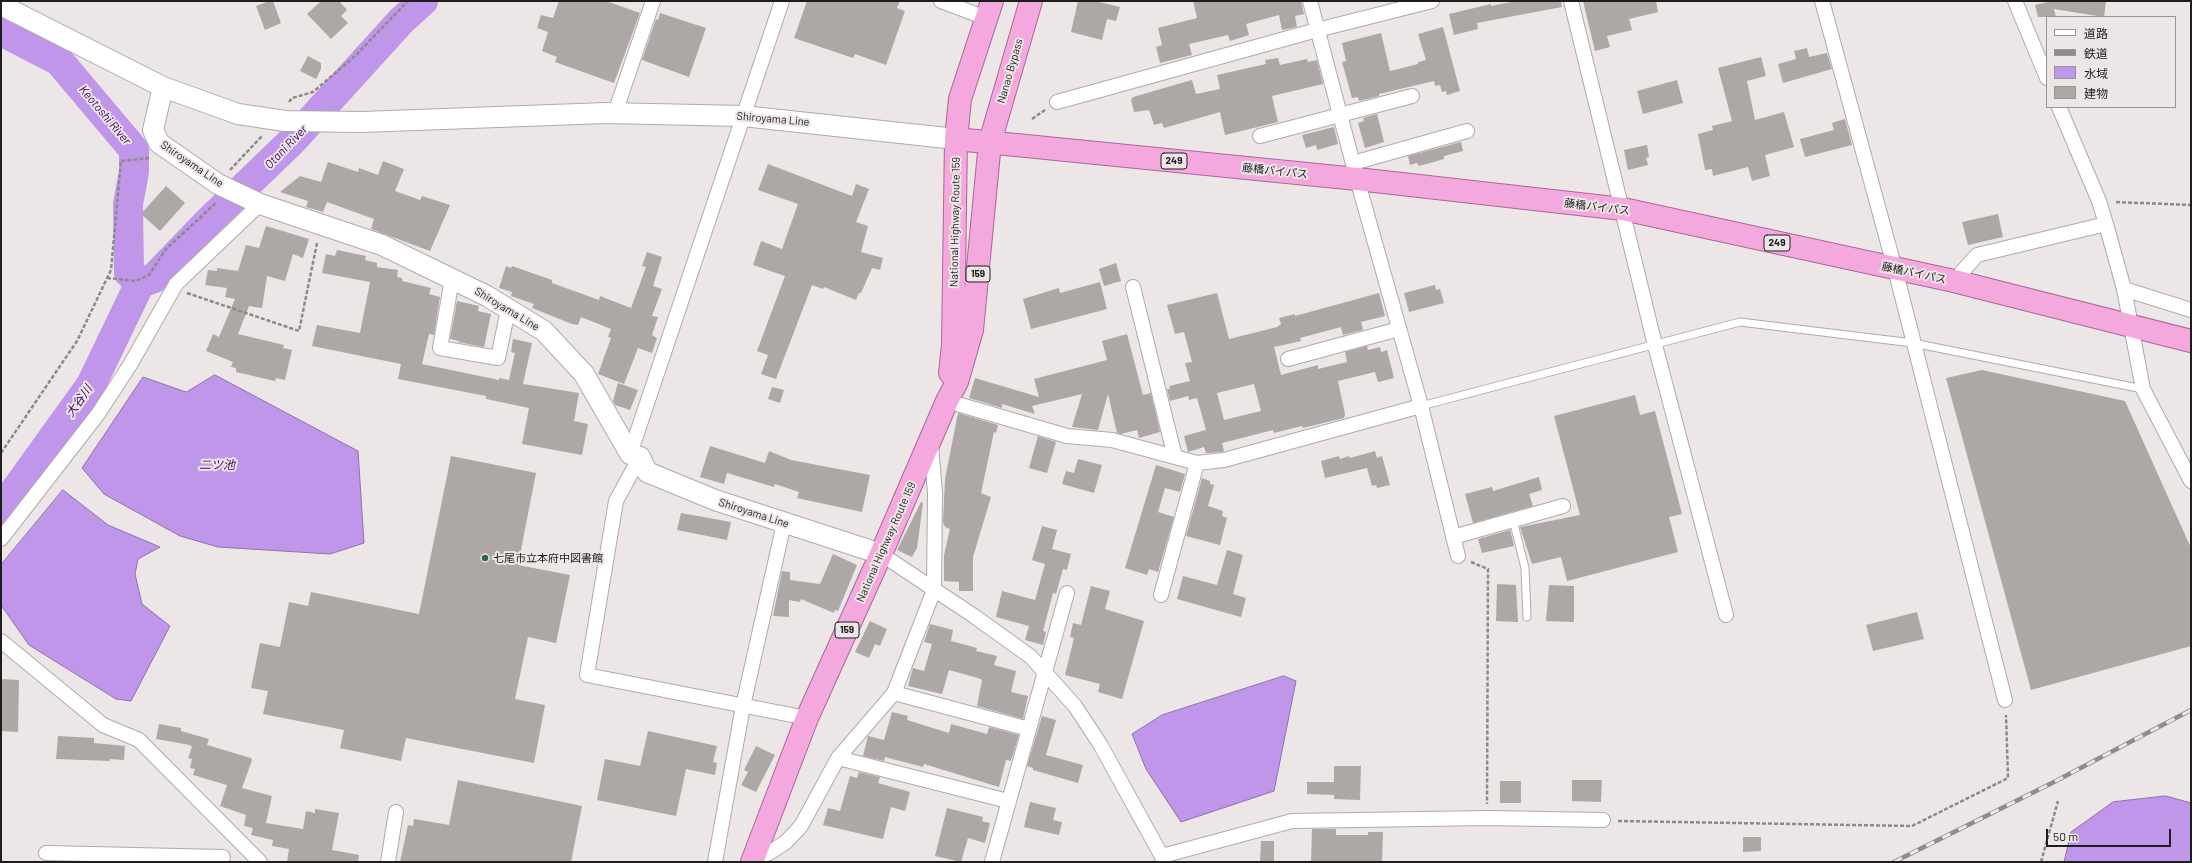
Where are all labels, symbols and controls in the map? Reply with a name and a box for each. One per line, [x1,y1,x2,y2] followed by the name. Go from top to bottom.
[2046,16,2176,108] legend
[2084,26,2108,40] text: 道路
[994,37,1026,105] street label: Nanao Bypass
[2084,46,2108,60] text: 鉄道
[2084,66,2108,80] text: 水域
[76,82,134,148] water label: Keotoshi River
[2084,86,2108,100] text: 建物
[736,109,810,129] street label: Shiroyama Line
[262,122,310,172] water label: Otani River
[158,138,226,190] street label: Shiroyama Line
[1161,153,1187,169] road number: 249
[947,157,963,287] street label: National Highway Route 159
[1241,161,1309,181] street label: 藤橋バイパス
[1563,196,1631,218] street label: 藤橋バイパス
[1764,235,1790,251] road number: 249
[1880,260,1948,286] street label: 藤橋バイパス
[966,266,990,282] road number: 159
[472,285,542,333] street label: Shiroyama Line
[63,382,95,420] water label: 大谷川
[199,458,235,472] water label: 二ツ池
[853,480,919,604] street label: National Highway Route 159
[717,495,791,531] street label: Shiroyama Line
[493,551,603,565] place label: 七尾市立本府中図書館
[480,553,490,563] marker: 七尾市立本府中図書館
[835,622,859,638] road number: 159
[2048,821,2173,847] scale bar
[2053,829,2078,843] text: 50 m

